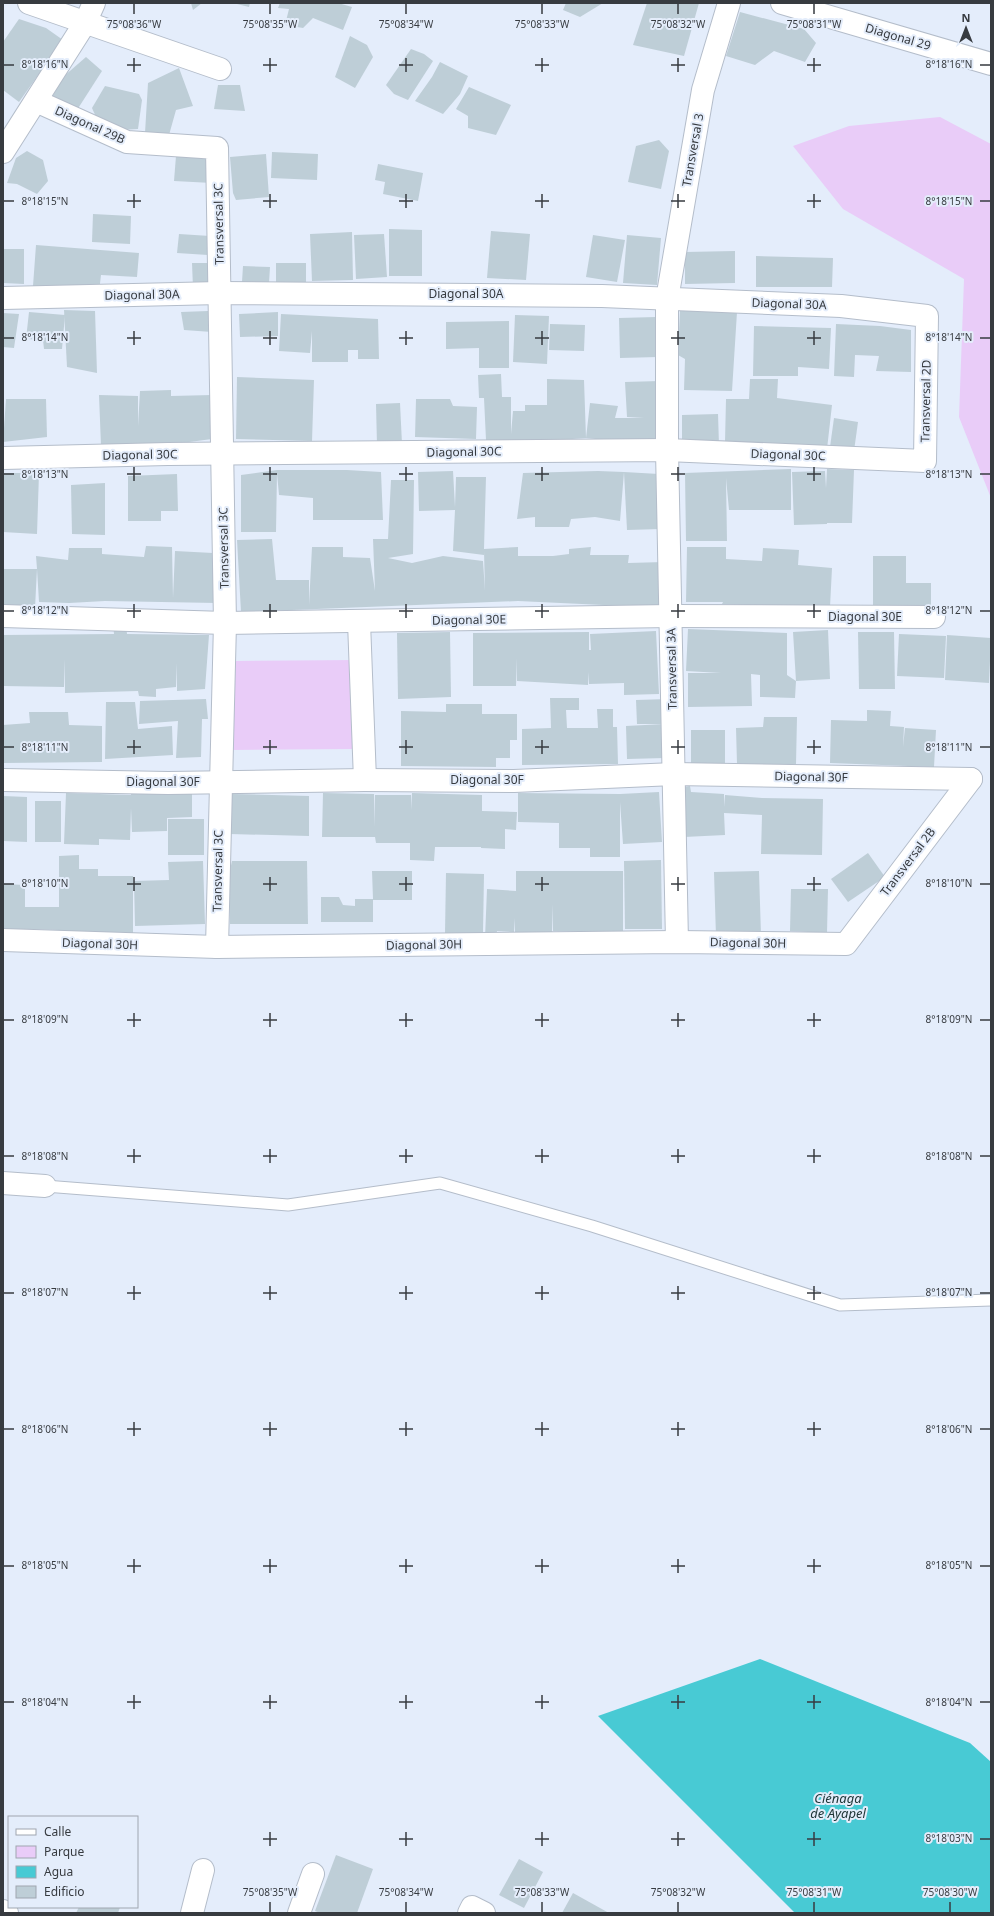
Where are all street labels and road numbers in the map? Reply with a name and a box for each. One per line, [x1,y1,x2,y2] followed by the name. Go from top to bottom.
[863,19,933,54] street label: Diagonal 29
[52,102,128,148] street label: Diagonal 29B
[678,112,707,188] street label: Transversal 3
[209,183,228,265] street label: Transversal 3C
[104,285,180,304] street label: Diagonal 30A
[429,285,504,302] street label: Diagonal 30A
[751,294,827,313] street label: Diagonal 30A
[916,359,935,443] street label: Transversal 2D
[426,442,502,461] street label: Diagonal 30C
[102,445,178,464] street label: Diagonal 30C
[750,445,826,464] street label: Diagonal 30C
[214,507,233,589] street label: Transversal 3C
[828,608,902,625] street label: Diagonal 30E
[432,610,506,629] street label: Diagonal 30E
[662,628,681,710] street label: Transversal 3A
[774,767,848,786] street label: Diagonal 30F
[450,771,524,788] street label: Diagonal 30F
[126,773,200,790] street label: Diagonal 30F
[876,824,939,900] street label: Transversal 2B
[208,830,227,912] street label: Transversal 3C
[710,933,786,952] street label: Diagonal 30H
[62,934,138,953] street label: Diagonal 30H
[386,935,462,954] street label: Diagonal 30H

